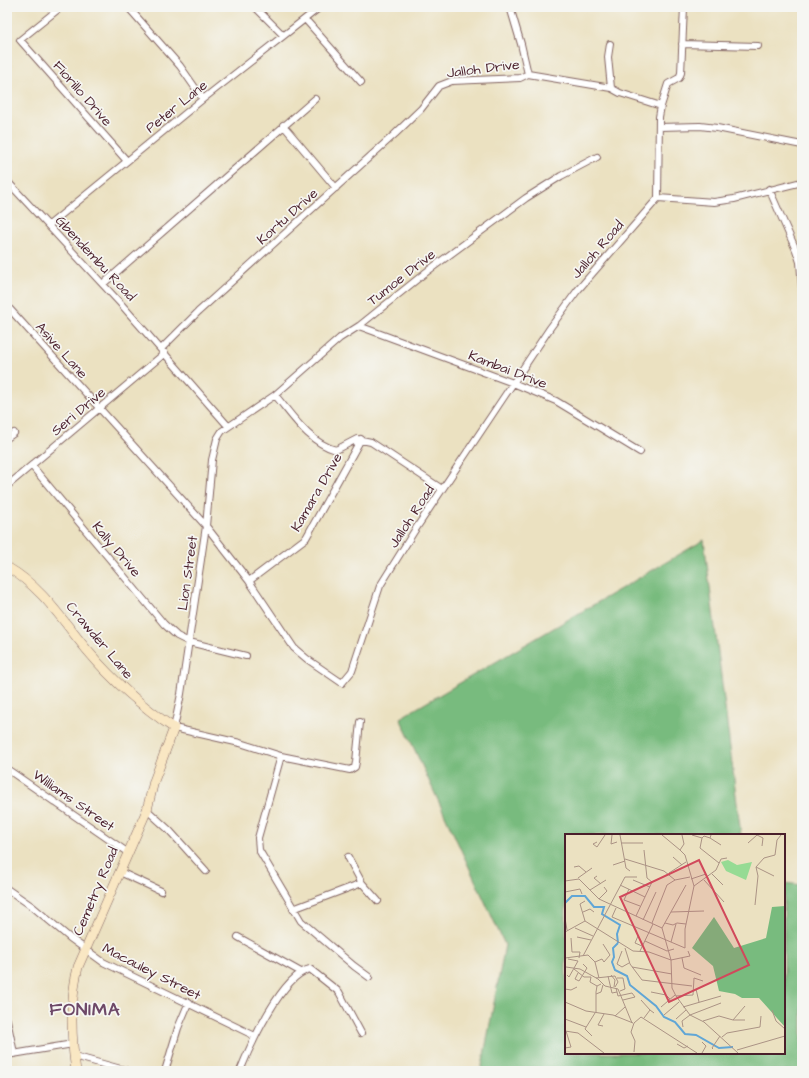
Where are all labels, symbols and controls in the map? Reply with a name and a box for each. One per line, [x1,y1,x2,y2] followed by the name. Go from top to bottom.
[446,55,521,83] street label: Jalloh Drive
[48,56,117,131] street label: Fiorillo Drive
[141,75,212,138] street label: Peter Lane
[253,184,323,250] street label: Kortu Drive
[50,211,140,306] street label: Gbendembu Road
[567,216,629,283] street label: Jalloh Road
[363,245,440,311] street label: Tumoe Drive
[30,318,92,384] street label: Asive Lane
[465,346,550,394] street label: Kambai Drive
[47,383,111,441] street label: Seri Drive
[286,449,348,536] street label: Kamara Drive
[384,481,440,552] street label: Jalloh Road
[87,518,146,582] street label: Kally Drive
[173,534,203,612] street label: Lion Street
[61,598,138,684] street label: Crawder Lane
[29,765,119,837] street label: Williams Street
[565,834,785,1054] inset map
[68,844,124,939] street label: Cemetry Road
[99,938,205,1005] street label: Macauley Street
[50,997,120,1022] district label: FONIMA

